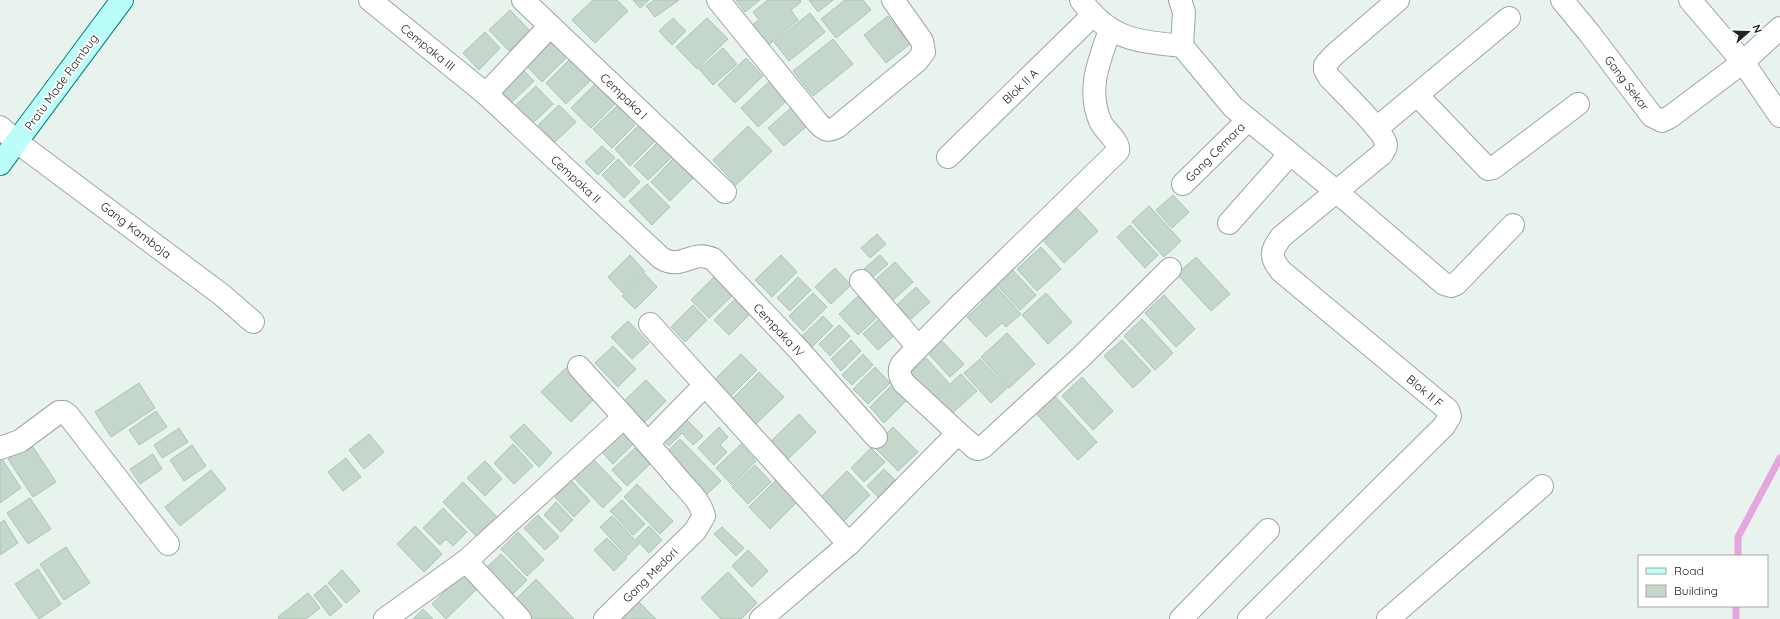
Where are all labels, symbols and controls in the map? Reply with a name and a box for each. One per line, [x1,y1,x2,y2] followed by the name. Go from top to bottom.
[1728,12,1768,52] north arrow
[398,20,458,74] street label: Cempaka III
[1749,22,1765,35] text: N
[21,31,101,133] street label: Pratu Made Rambug
[1601,52,1653,114] street label: Gang Sekar
[999,65,1041,107] street label: Blok II A
[597,70,651,122] street label: Cempaka I
[1182,119,1248,185] street label: Gang Cemara
[548,152,604,206] street label: Cempaka II
[98,198,174,262] street label: Gang Kamboja
[750,300,808,360] street label: Cempaka IV
[1404,371,1447,411] street label: Blok II F
[619,544,681,606] street label: Gang Medori
[1638,555,1768,607] legend
[1674,563,1704,578] text: Road
[1674,583,1718,598] text: Building

